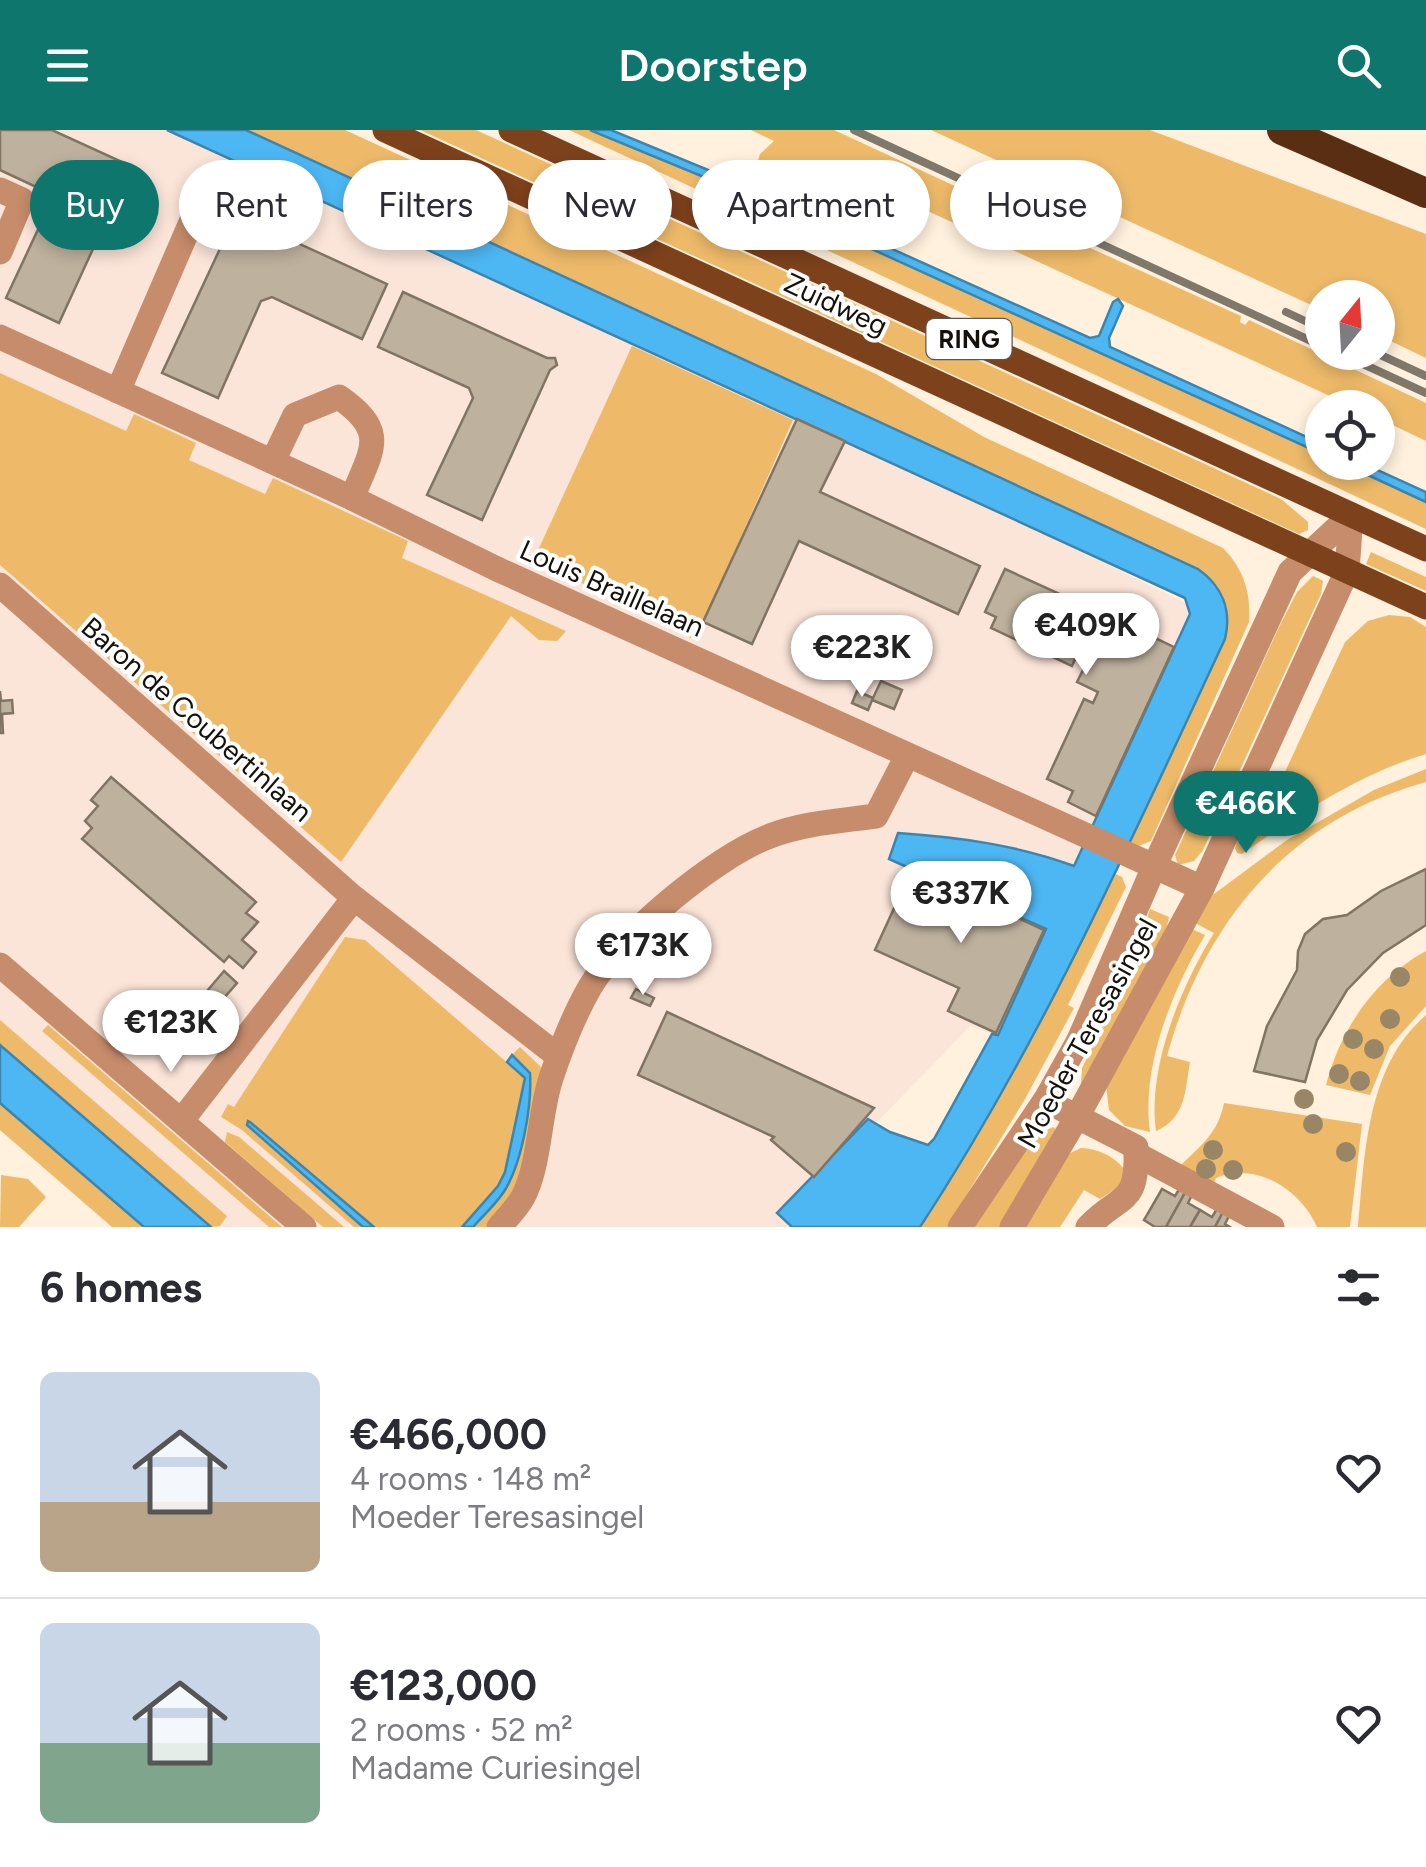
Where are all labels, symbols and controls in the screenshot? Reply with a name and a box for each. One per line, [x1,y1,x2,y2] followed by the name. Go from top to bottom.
[40,38,95,93] icon: menu
[618,38,808,92] text: Doorstep
[1331,38,1386,93] icon: search
[30,160,159,250] chip: Buy
[179,160,323,250] chip: Rent
[343,160,508,250] chip: Filters
[528,160,672,250] chip: New
[692,160,930,250] chip: Apartment
[950,160,1122,250] chip: House
[779,265,893,343] street label: Zuidweg
[1305,280,1395,370] north arrow
[1305,280,1395,480] map controls
[926,319,1012,359] road number: RING
[1305,390,1395,480] button: locate
[515,532,709,644] street label: Louis Braillelaan
[1016,593,1156,678] pin: €409K
[1034,606,1138,644] text: €409K
[75,610,319,828] street label: Baron de Coubertinlaan
[792,615,932,700] pin: €223K
[813,628,911,666] text: €223K
[1176,771,1316,856] pin: €466K
[1196,784,1296,822] text: €466K
[891,861,1031,946] pin: €337K
[913,874,1009,912] text: €337K
[1010,912,1164,1154] street label: Moeder Teresasingel
[573,913,713,998] pin: €173K
[597,926,689,964] text: €173K
[101,990,241,1075] pin: €123K
[124,1003,218,1041] text: €123K
[1331,1260,1386,1315] icon: filters
[40,1262,202,1313] text: 6 homes
[350,1409,547,1460] text: €466,000
[120,1412,240,1532] icon: home
[1331,1445,1386,1500] icon: heart
[350,1460,591,1498] text: 4 rooms · 148 m²
[350,1498,644,1536] text: Moeder Teresasingel
[350,1660,537,1711] text: €123,000
[120,1663,240,1783] icon: home
[1331,1696,1386,1751] icon: heart
[350,1711,573,1749] text: 2 rooms · 52 m²
[350,1749,641,1787] text: Madame Curiesingel

